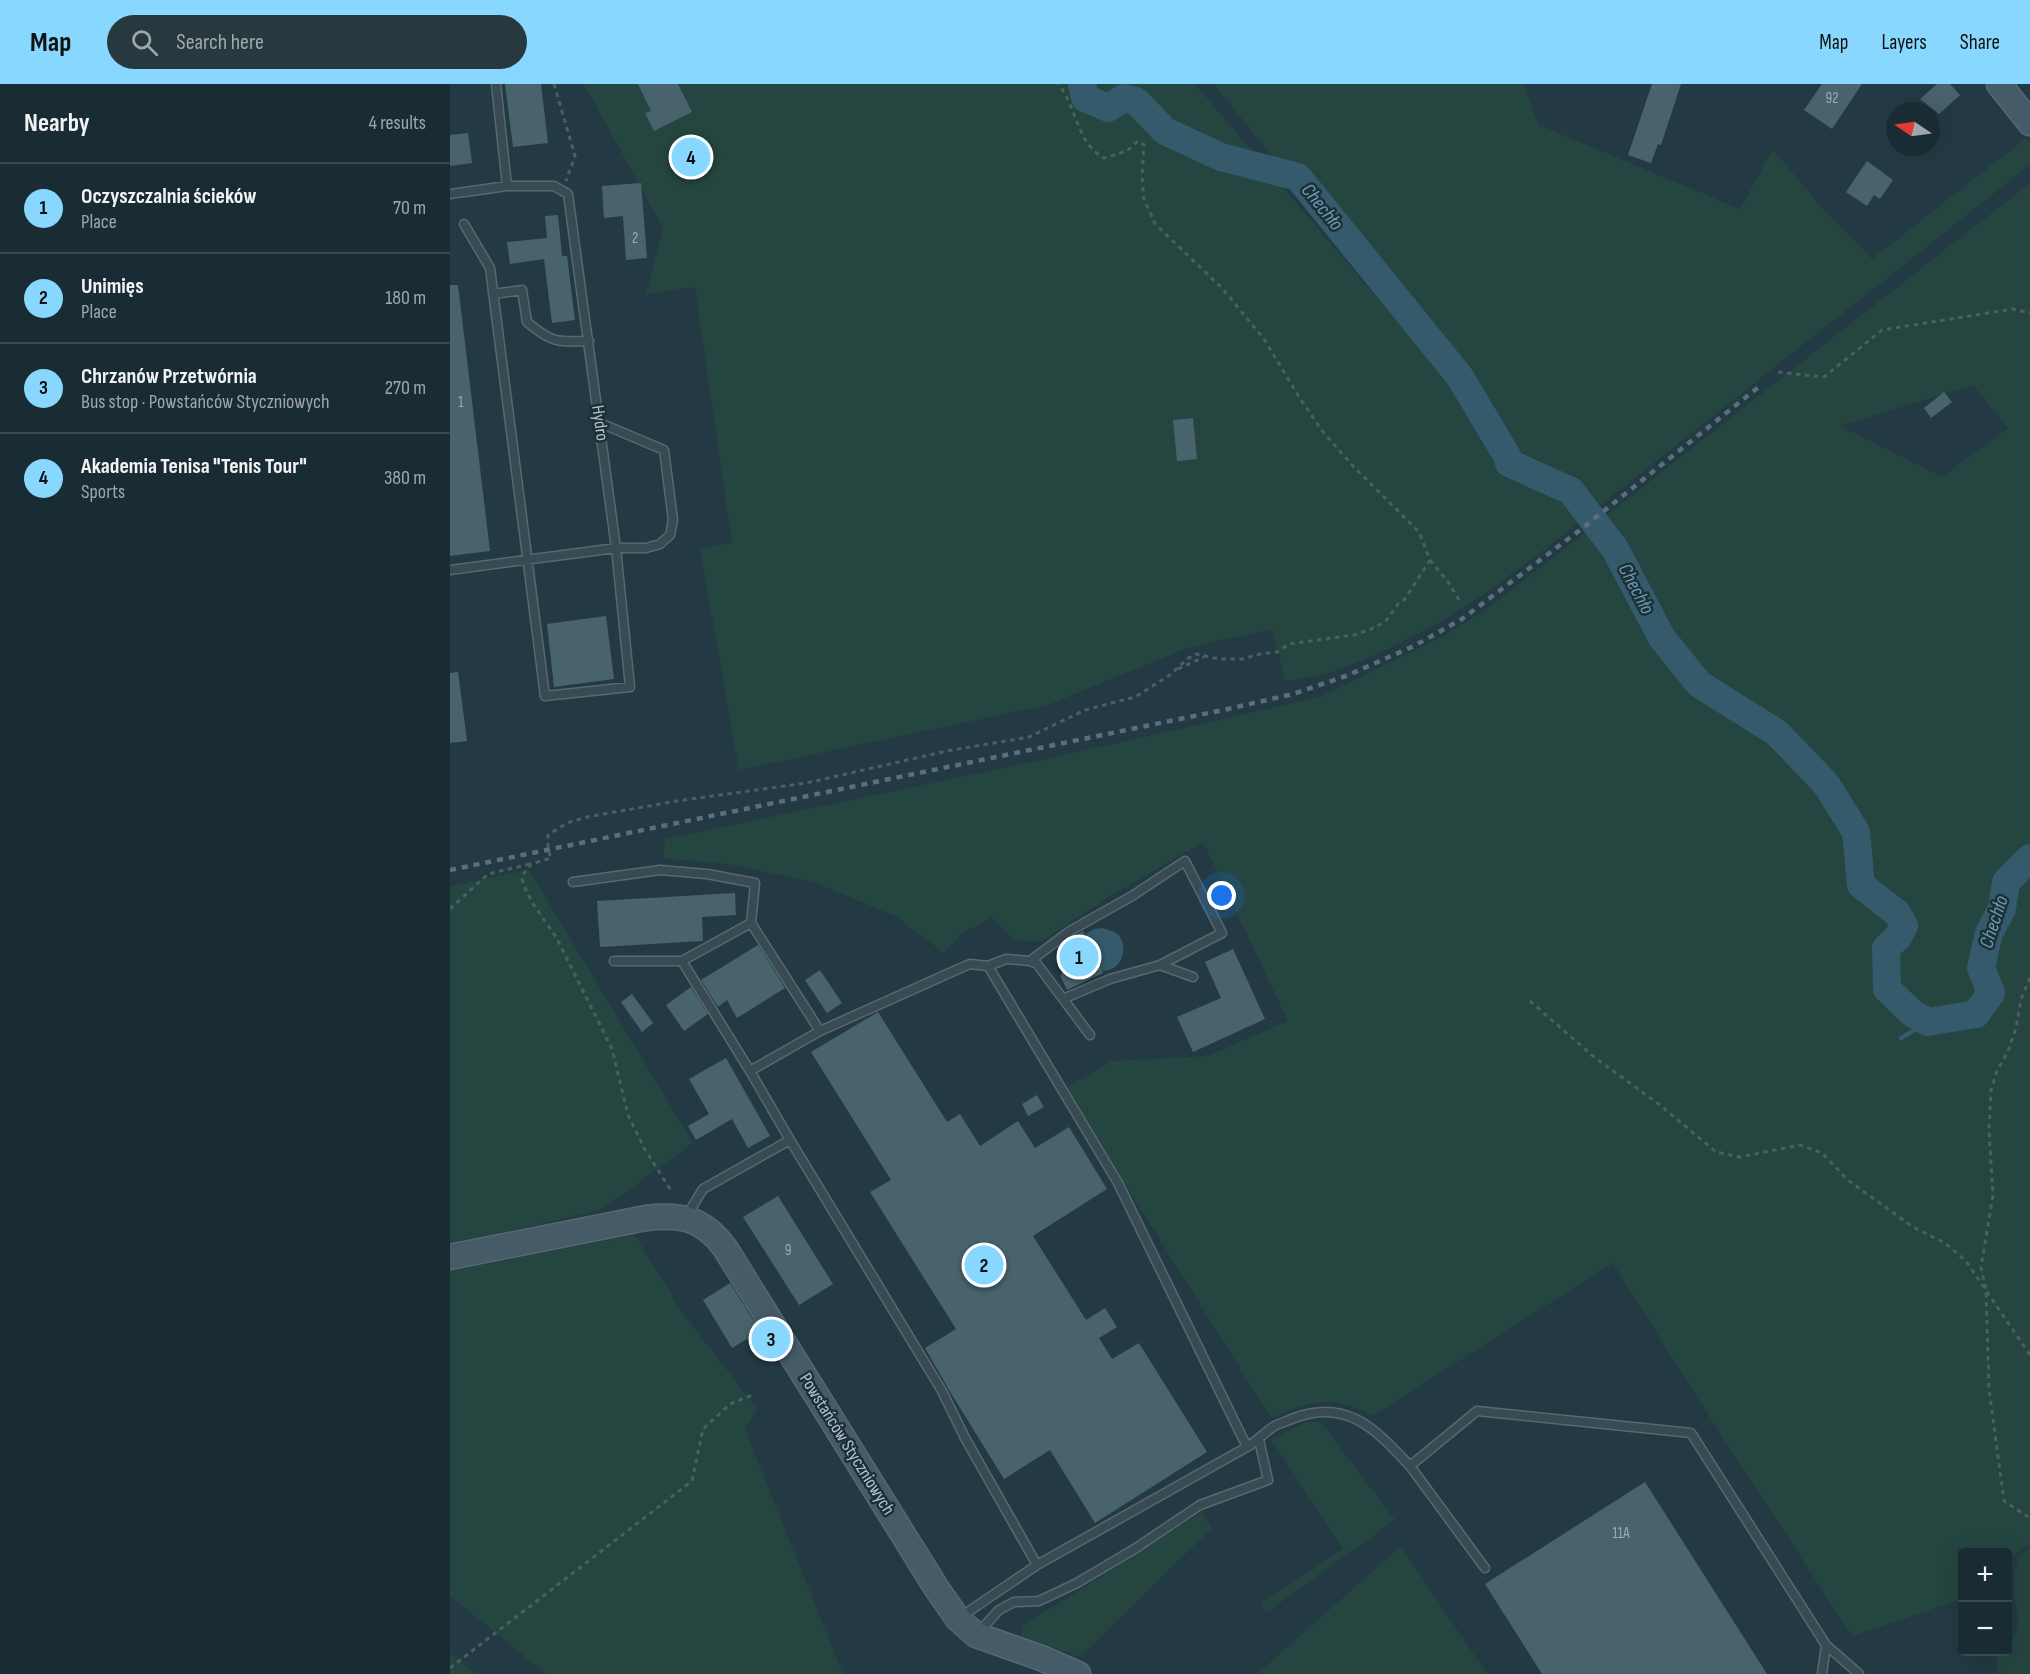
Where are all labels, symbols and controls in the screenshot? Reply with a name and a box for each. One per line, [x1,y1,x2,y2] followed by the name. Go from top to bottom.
[107,15,527,69] search box
[30,26,71,59] text: Map
[128,26,161,59] icon: search
[176,29,264,56] text: Search here
[1819,30,1848,55] text: Map
[1881,30,1927,55] text: Layers
[1960,30,2000,55] text: Share
[1826,89,1838,108] house number: 92
[1886,102,1940,156] north arrow
[24,108,90,139] text: Nearby
[369,111,426,135] text: 4 results
[672,134,710,180] pin: 4
[1296,179,1348,235] water label: Chechło
[81,183,257,210] text: Oczyszczalnia ścieków
[40,196,47,220] text: 1
[393,196,426,220] text: 70 m
[81,210,117,234] text: Place
[632,229,638,248] house number: 2
[81,273,144,300] text: Unimięs
[39,286,48,310] text: 2
[385,286,426,310] text: 180 m
[81,300,117,324] text: Place
[81,363,257,390] text: Chrzanów Przetwórnia
[39,376,48,400] text: 3
[385,376,426,400] text: 270 m
[81,390,330,414] text: Bus stop · Powstańców Styczniowych
[458,393,464,412] house number: 1
[587,404,613,442] street label: Hydro
[81,453,307,480] text: Akademia Tenisa "Tenis Tour"
[39,466,48,490] text: 4
[384,466,426,490] text: 380 m
[81,480,125,504] text: Sports
[1613,560,1659,618] water label: Chechło
[1207,881,1236,910] your location
[1974,893,2014,951] water label: Chechło
[1060,934,1098,980] pin: 1
[785,1241,791,1260] house number: 9
[964,1242,1004,1288] pin: 2
[752,1316,790,1362] pin: 3
[795,1369,899,1519] street label: Powstańców Styczniowych
[1612,1524,1630,1543] house number: 11A
[1958,1548,2012,1656] map controls
[1958,1548,2012,1602] button: +
[1958,1602,2012,1656] button: −

